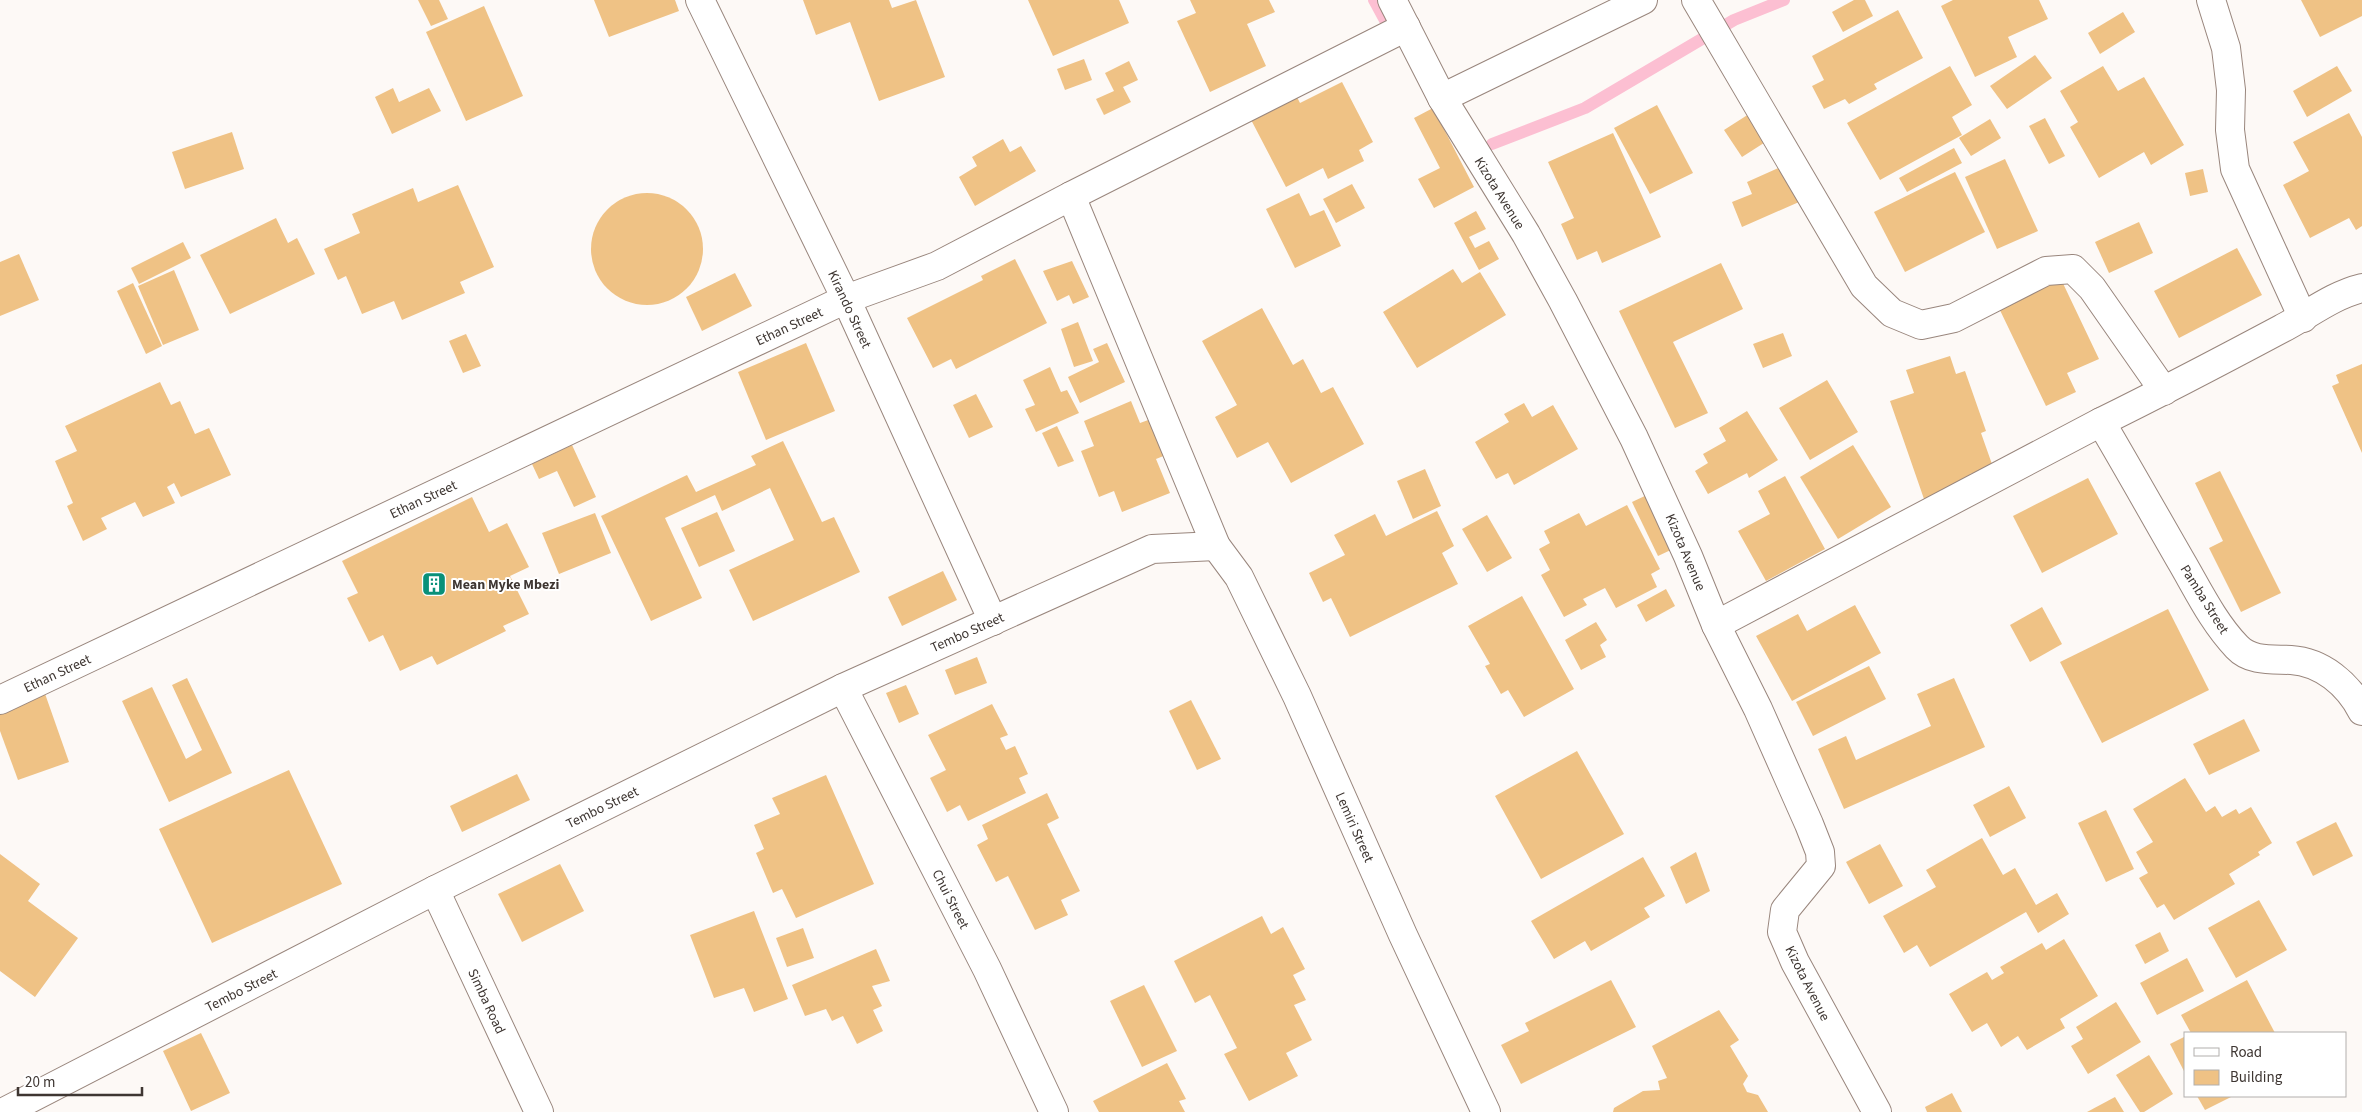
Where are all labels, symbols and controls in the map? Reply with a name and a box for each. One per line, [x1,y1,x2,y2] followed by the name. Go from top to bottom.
[1469,153,1529,234] street label: Kizota Avenue
[822,267,876,352] street label: Kirando Street
[753,303,827,351] street label: Ethan Street
[387,476,461,524] street label: Ethan Street
[1660,511,1710,594] street label: Kizota Avenue
[2175,561,2234,638] street label: Pamba Street
[421,571,447,597] building icon: Mean Myke Mbezi
[452,575,560,595] place label: Mean Myke Mbezi
[928,608,1007,658] street label: Tembo Street
[21,650,95,698] street label: Ethan Street
[563,782,642,834] street label: Tembo Street
[1330,789,1379,866] street label: Lemiri Street
[927,866,974,933] street label: Chui Street
[1780,942,1835,1025] street label: Kizota Avenue
[202,964,281,1018] street label: Tembo Street
[462,965,510,1037] street label: Simba Road
[2184,1032,2347,1097] legend
[2230,1042,2262,1063] text: Road
[18,1064,141,1096] scale bar
[2230,1067,2283,1088] text: Building
[25,1072,55,1093] text: 20 m

